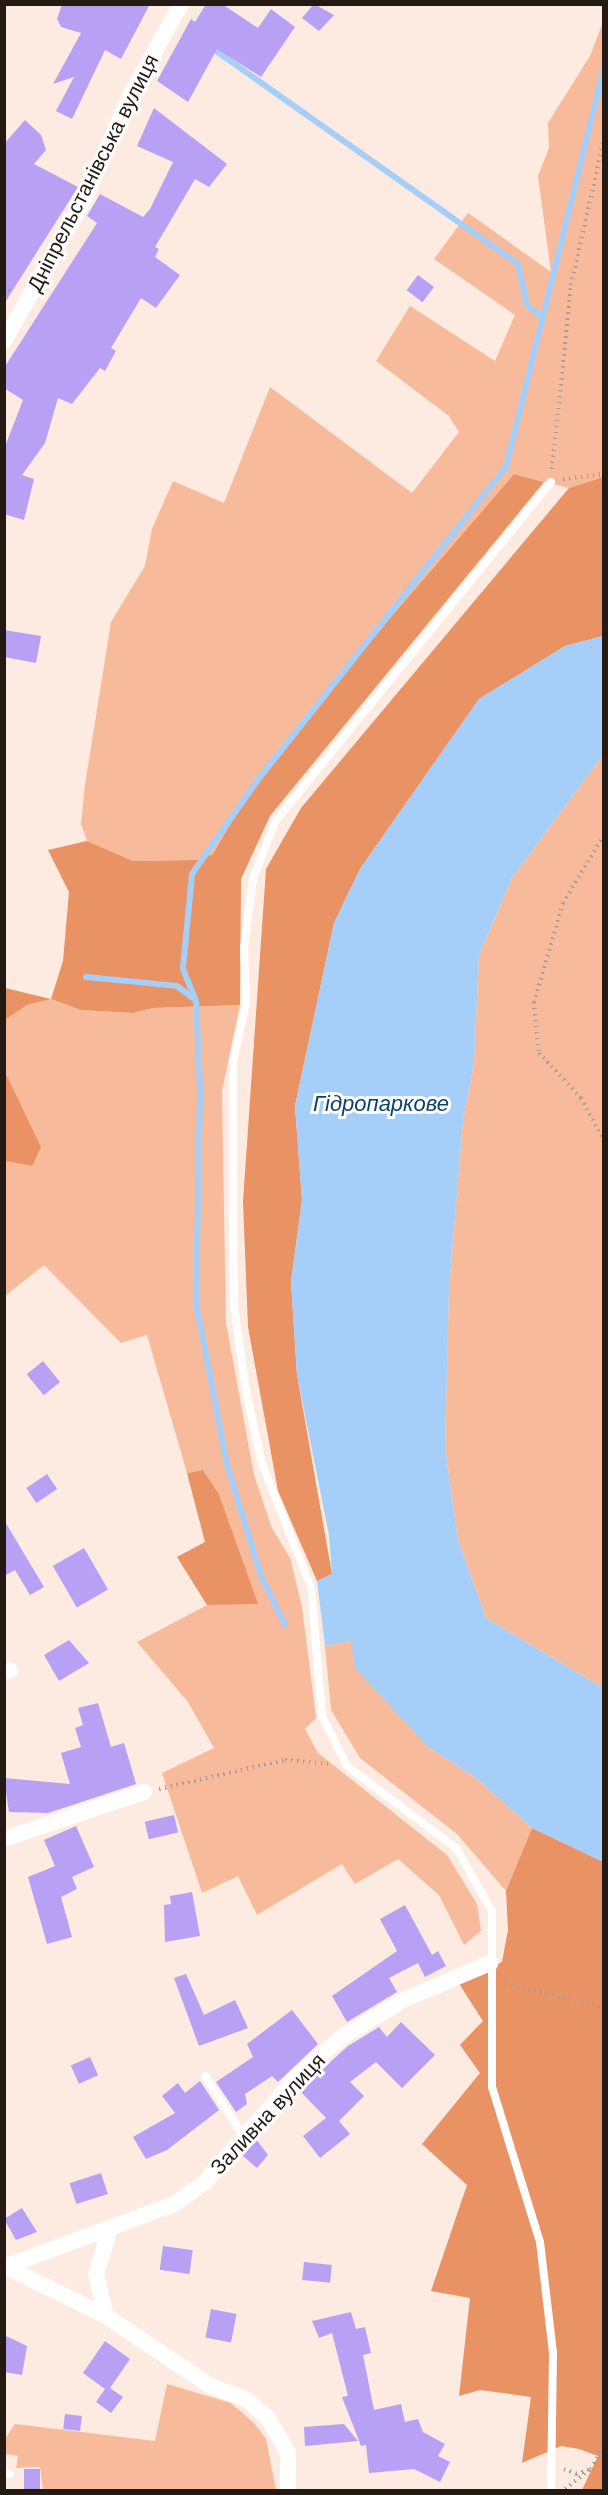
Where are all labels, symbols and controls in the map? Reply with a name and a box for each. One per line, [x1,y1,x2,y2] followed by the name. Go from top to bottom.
[22,50,164,296] street label: Дніпрельстанівська вулиця
[313,1091,449,1117] water label: Гідропаркове
[205,2048,331,2180] street label: Заливна вулиця

